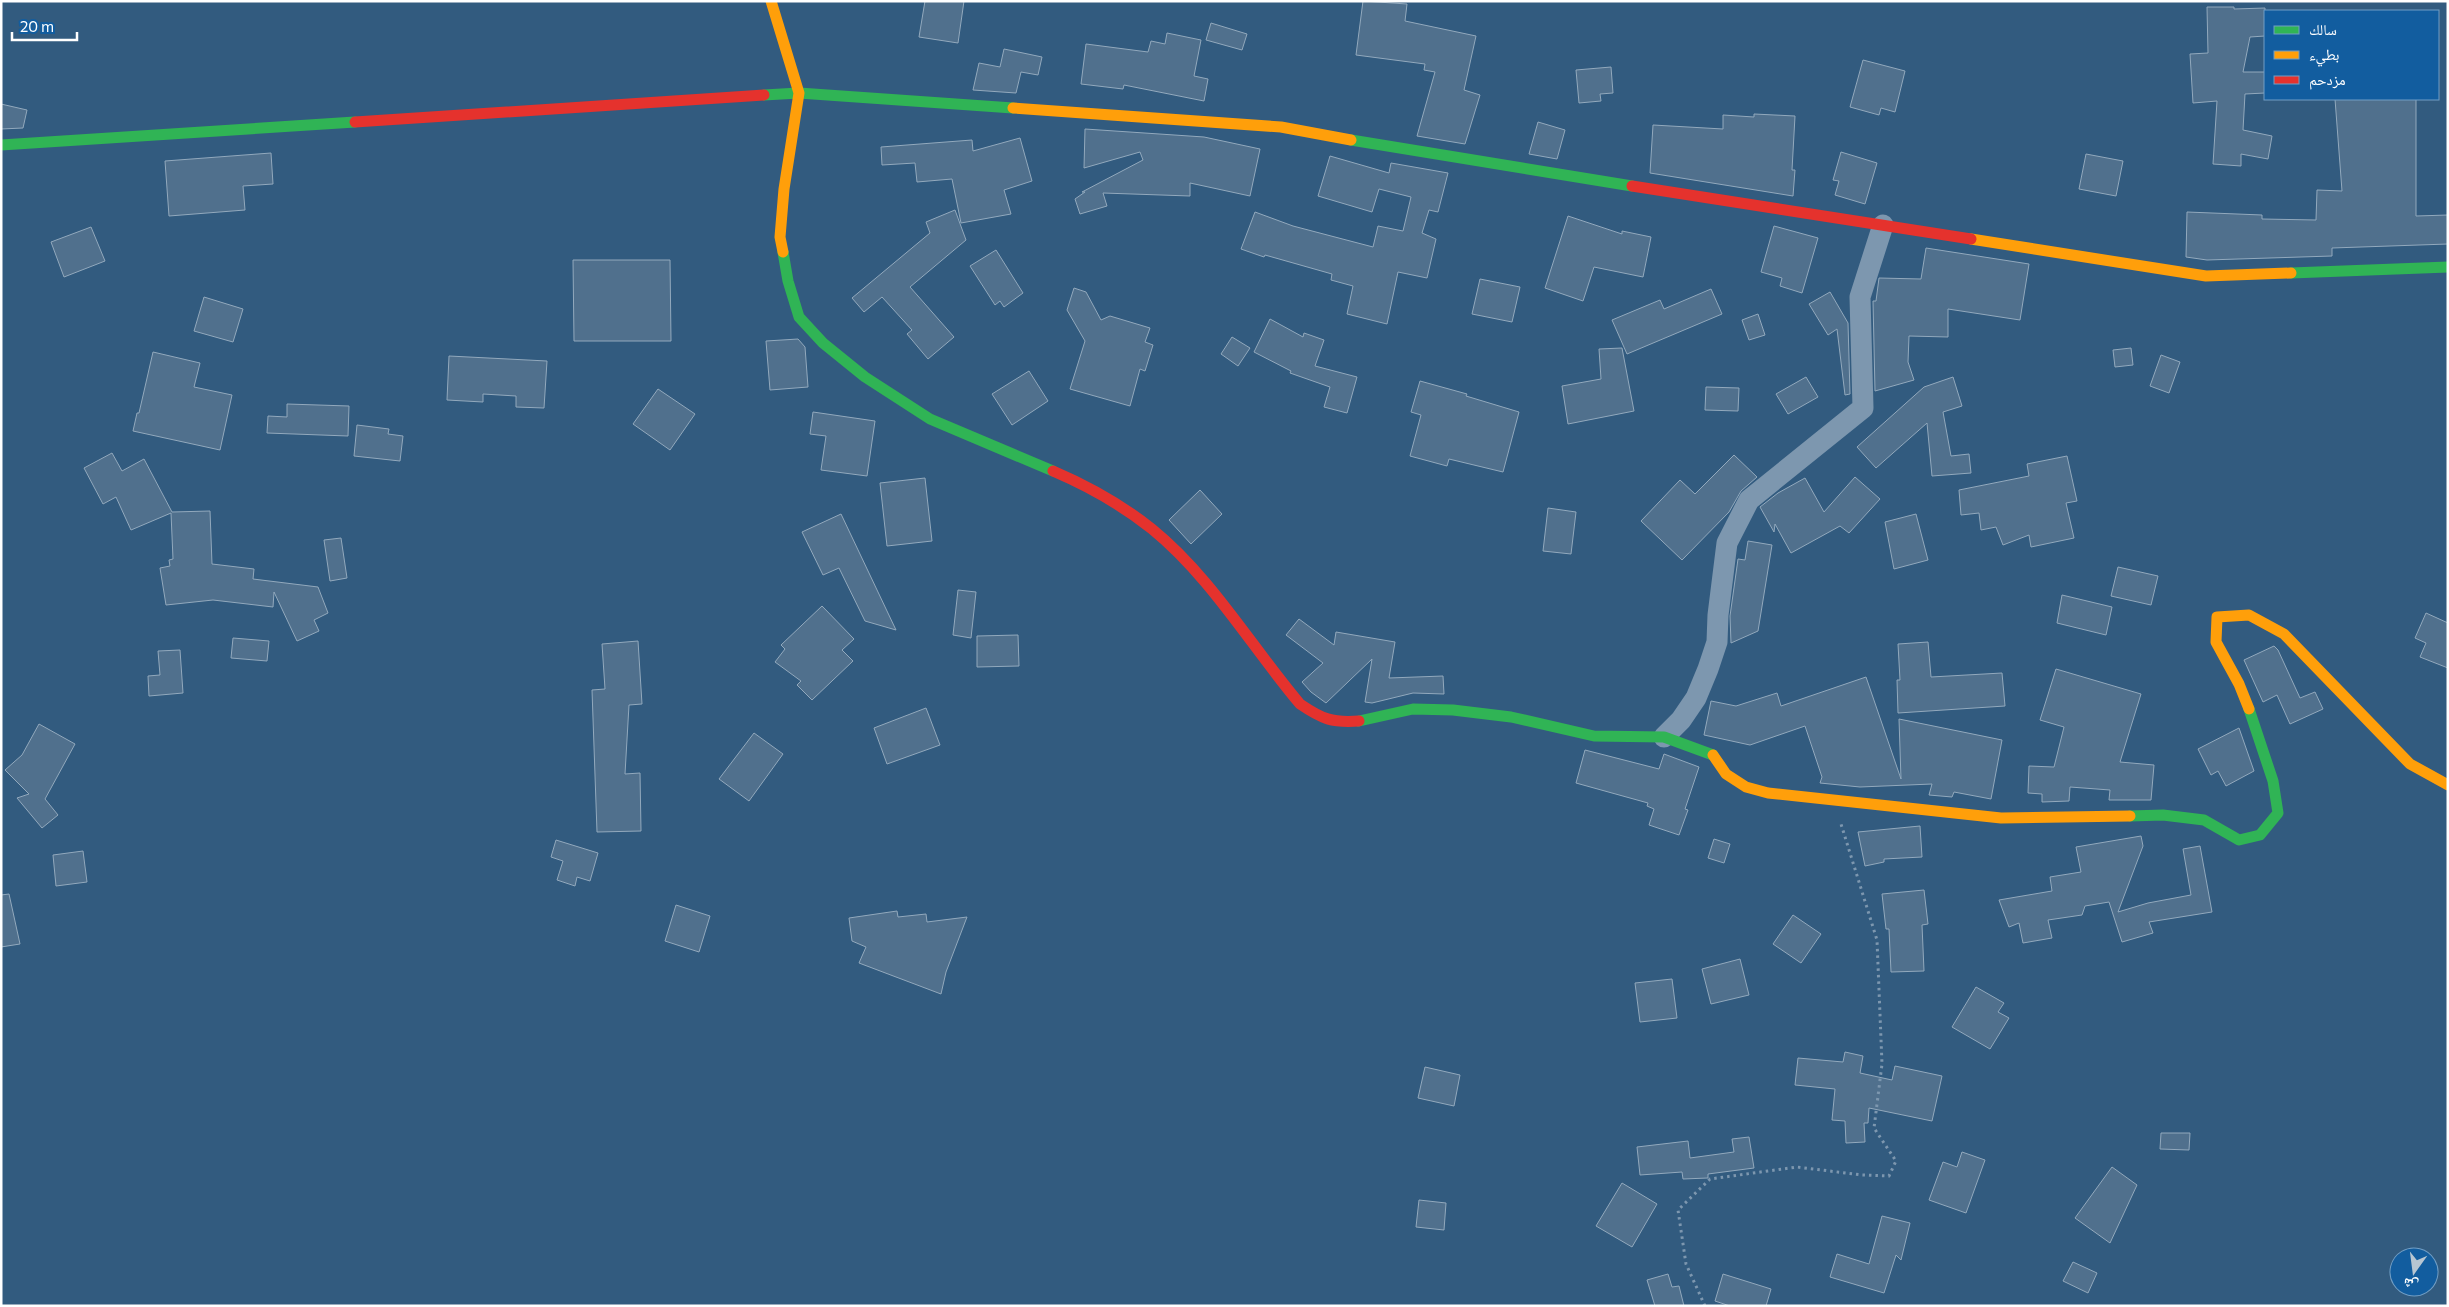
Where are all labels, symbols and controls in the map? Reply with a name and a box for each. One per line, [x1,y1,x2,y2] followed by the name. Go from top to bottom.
[12,10,78,42] scale bar
[2264,10,2439,100] legend
[20,17,54,35] text: 20 m
[2309,20,2337,38] text: سالك
[2309,45,2339,67] text: بطيء
[2309,70,2346,90] text: مزدحم
[2389,1247,2439,1297] north arrow
[2401,1274,2420,1295] text: ش

